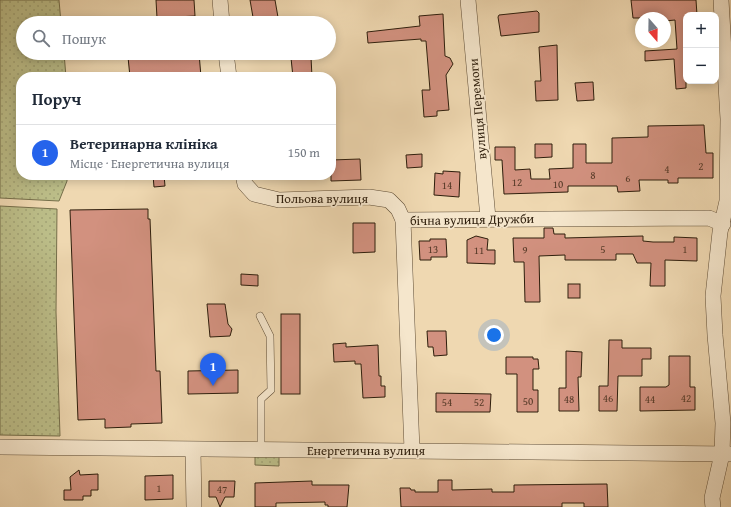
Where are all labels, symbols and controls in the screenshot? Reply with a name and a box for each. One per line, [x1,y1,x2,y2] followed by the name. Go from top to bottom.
[635,12,671,48] north arrow
[683,12,719,84] map controls
[683,12,719,48] button: +
[16,16,336,60] search box
[30,27,52,49] icon: search
[62,28,106,49] text: Пошук
[683,48,719,84] button: −
[464,57,491,160] street label: вулиця Перемоги
[32,86,81,111] text: Поруч
[70,133,218,154] text: Ветеринарна клініка
[42,143,48,162] text: 1
[288,143,320,162] text: 150 m
[70,154,229,173] text: Місце · Енергетична вулиця
[698,158,704,174] house number: 2
[664,161,670,177] house number: 4
[590,167,596,183] house number: 8
[625,170,631,186] house number: 6
[512,174,522,190] house number: 12
[553,176,563,192] house number: 10
[442,177,452,193] house number: 14
[276,189,368,208] street label: Польова вулиця
[410,209,535,230] street label: бічна вулиця Дружби
[428,241,438,257] house number: 13
[600,241,606,257] house number: 5
[682,241,688,257] house number: 1
[474,242,484,258] house number: 11
[522,242,528,258] house number: 9
[484,325,504,345] your location
[200,353,226,386] pin: 1
[603,390,613,406] house number: 46
[681,390,691,406] house number: 42
[564,391,574,407] house number: 48
[645,391,655,407] house number: 44
[523,393,533,409] house number: 50
[442,394,452,410] house number: 54
[474,394,484,410] house number: 52
[307,441,426,460] street label: Енергетична вулиця
[156,480,162,496] house number: 1
[217,481,227,497] house number: 47

